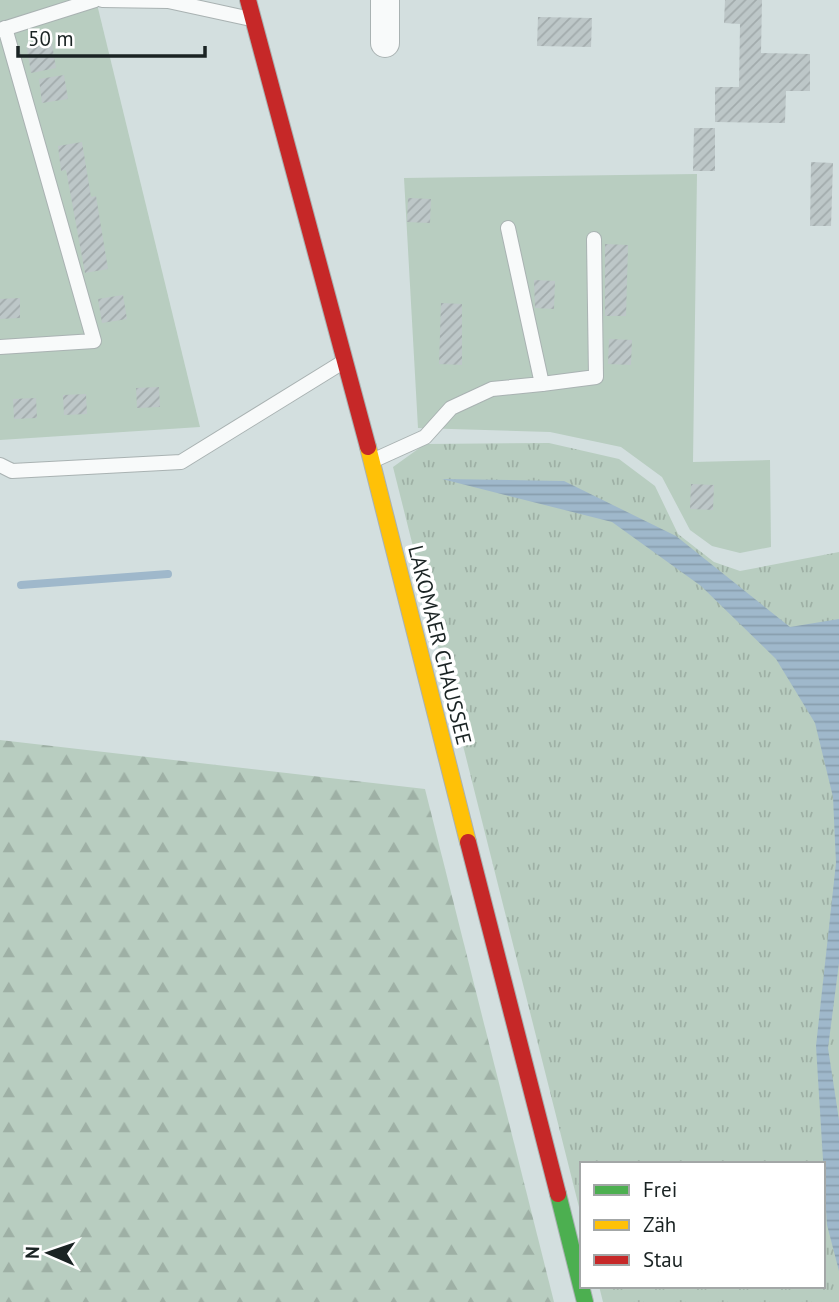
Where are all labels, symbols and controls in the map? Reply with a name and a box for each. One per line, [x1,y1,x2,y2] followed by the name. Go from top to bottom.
[18,14,205,58] scale bar
[28,25,74,52] text: 50 m
[402,542,478,748] street label: LAKOMAER CHAUSSEE
[580,1162,825,1288] legend
[643,1176,677,1203] text: Frei
[643,1211,676,1238] text: Zäh
[14,1218,84,1288] north arrow
[20,1246,44,1259] text: N
[643,1246,683,1273] text: Stau

